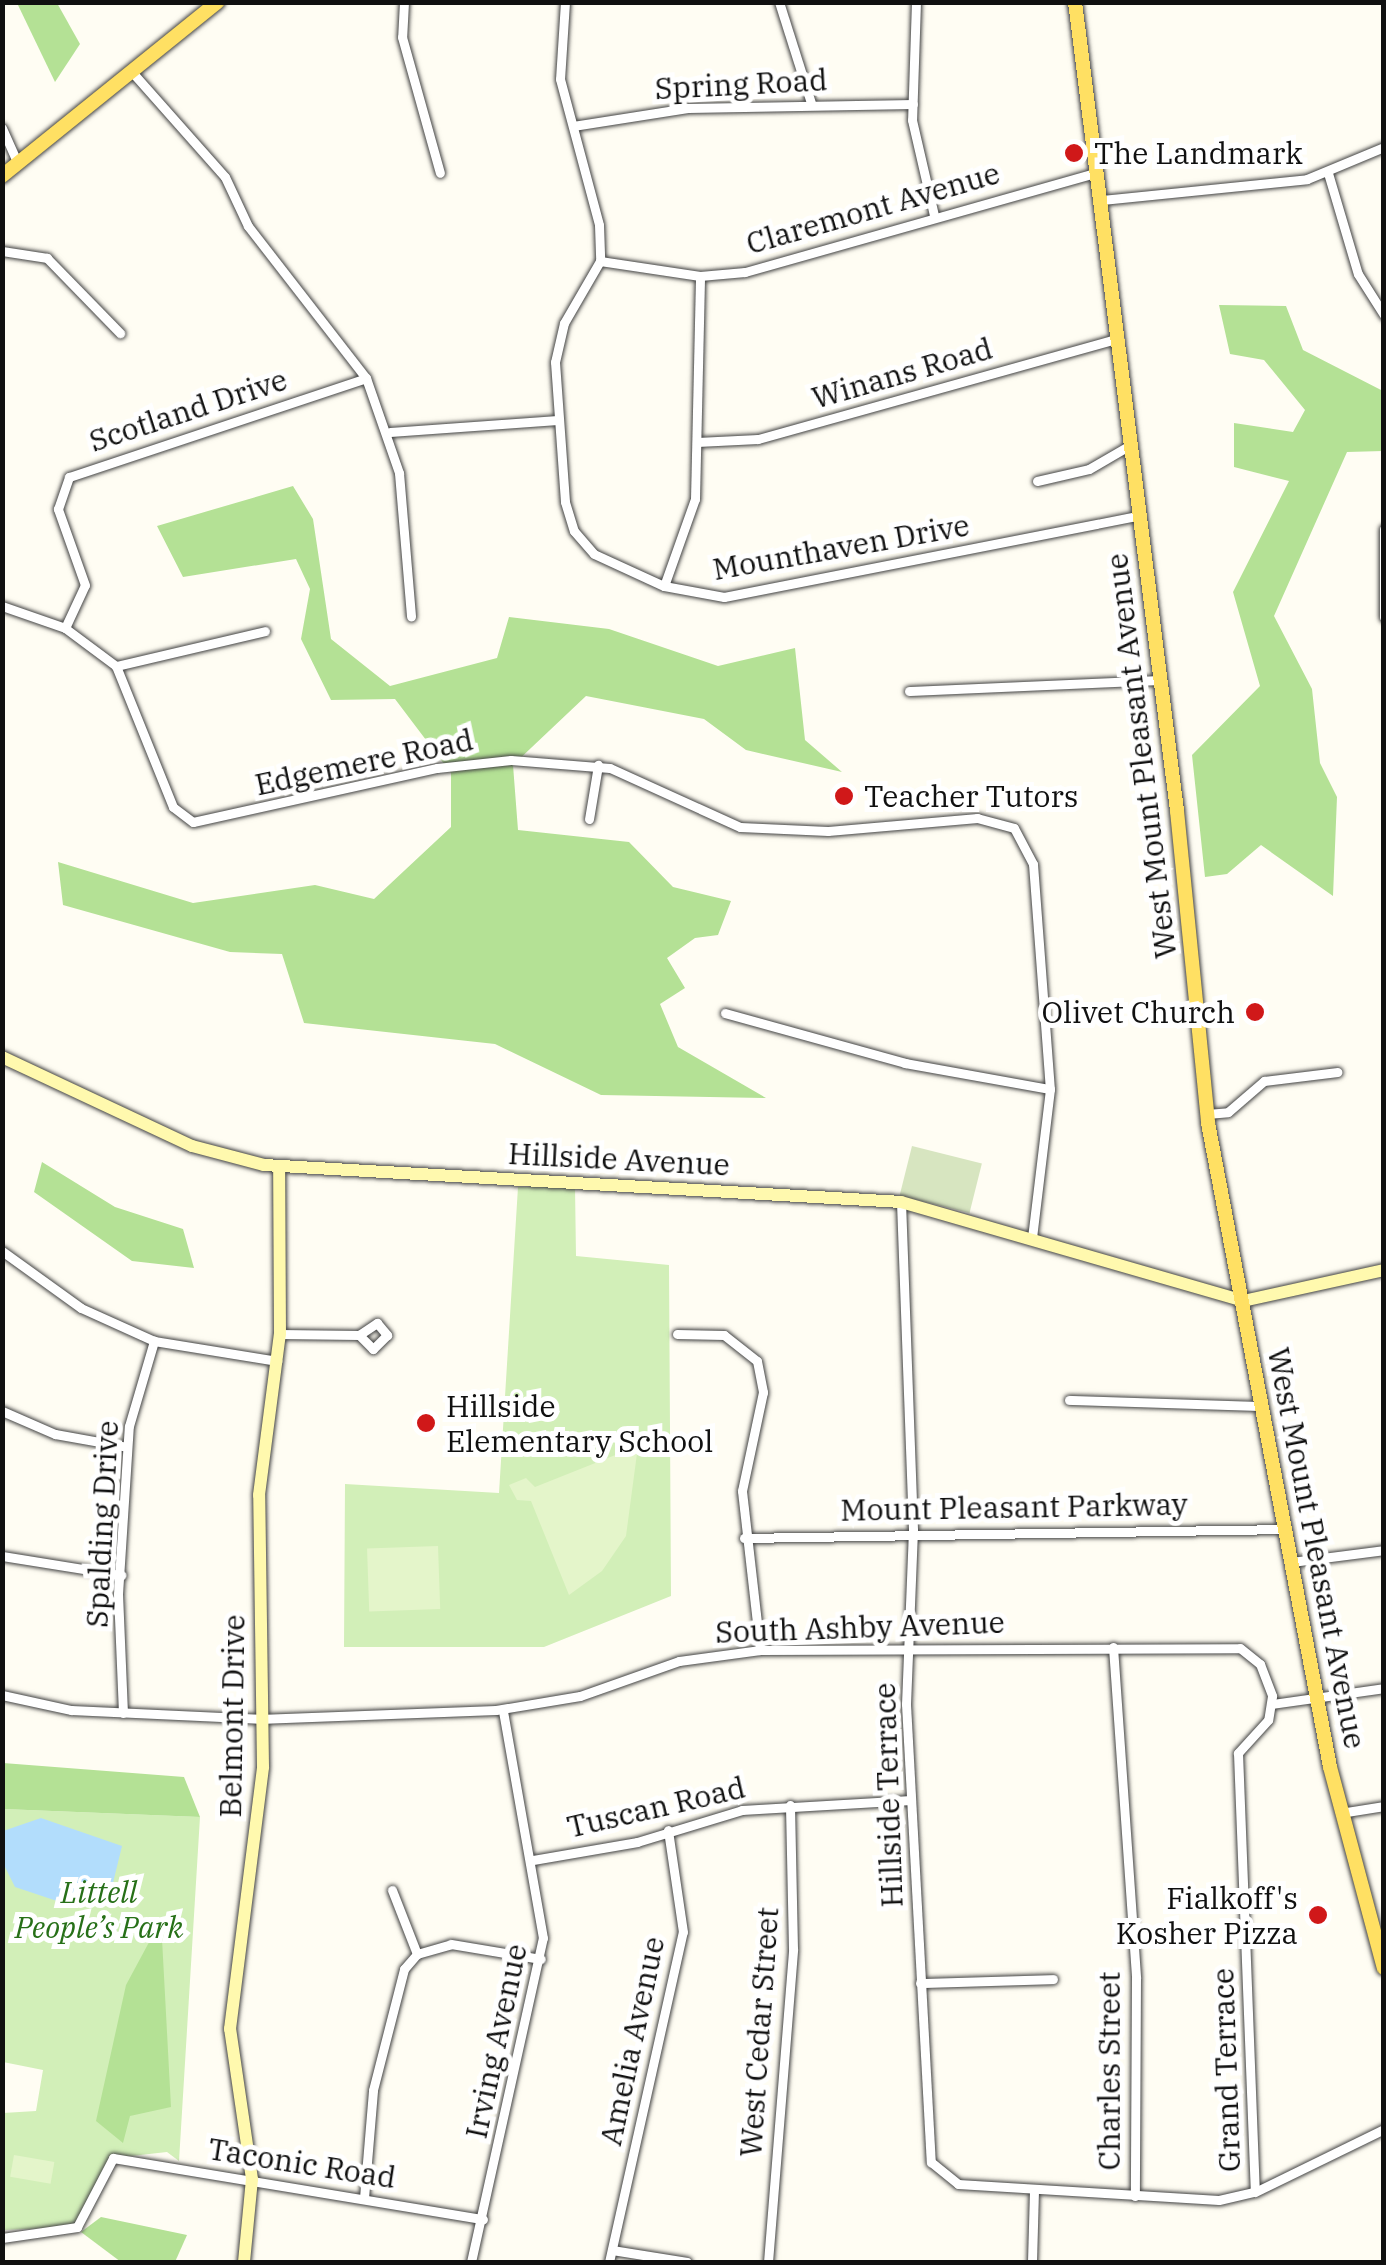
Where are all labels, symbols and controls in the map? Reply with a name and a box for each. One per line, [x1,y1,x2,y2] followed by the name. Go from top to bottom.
[654,62,828,106] street label: Spring Road
[1094,135,1303,171] place label: The Landmark
[1063,142,1085,164] marker: The Landmark
[742,155,1004,261] street label: Claremont Avenue
[808,330,996,416] street label: Winans Road
[85,361,291,459] street label: Scotland Drive
[710,507,972,587] street label: Mounthaven Drive
[1098,551,1184,961] street label: West Mount Pleasant Avenue
[252,721,476,803] street label: Edgemere Road
[864,778,1078,814] place label: Teacher Tutors
[833,785,855,807] marker: Teacher Tutors
[1041,994,1235,1030] place label: Olivet Church
[1244,1001,1266,1023] marker: Olivet Church
[507,1135,731,1183] street label: Hillside Avenue
[1260,1344,1374,1752] street label: West Mount Pleasant Avenue
[446,1388,713,1458] place label: Hillside Elementary School
[415,1412,437,1434] marker: Hillside Elementary School
[79,1419,125,1629] street label: Spalding Drive
[840,1486,1188,1528] street label: Mount Pleasant Parkway
[715,1604,1005,1650] street label: South Ashby Avenue
[212,1614,252,1818] street label: Belmont Drive
[866,1682,910,1908] street label: Hillside Terrace
[563,1769,749,1845] street label: Tuscan Road
[15,1874,183,1944] park label: Littell People’s Park
[1116,1880,1298,1950] place label: Fialkoff's Kosher Pizza
[1307,1904,1329,1926] marker: Fialkoff's Kosher Pizza
[732,1906,786,2158] street label: West Cedar Street
[592,1933,672,2149] street label: Amelia Avenue
[458,1940,534,2142] street label: Irving Avenue
[1204,1967,1248,2173] street label: Grand Terrace
[1091,1972,1127,2170] street label: Charles Street
[206,2130,398,2196] street label: Taconic Road

